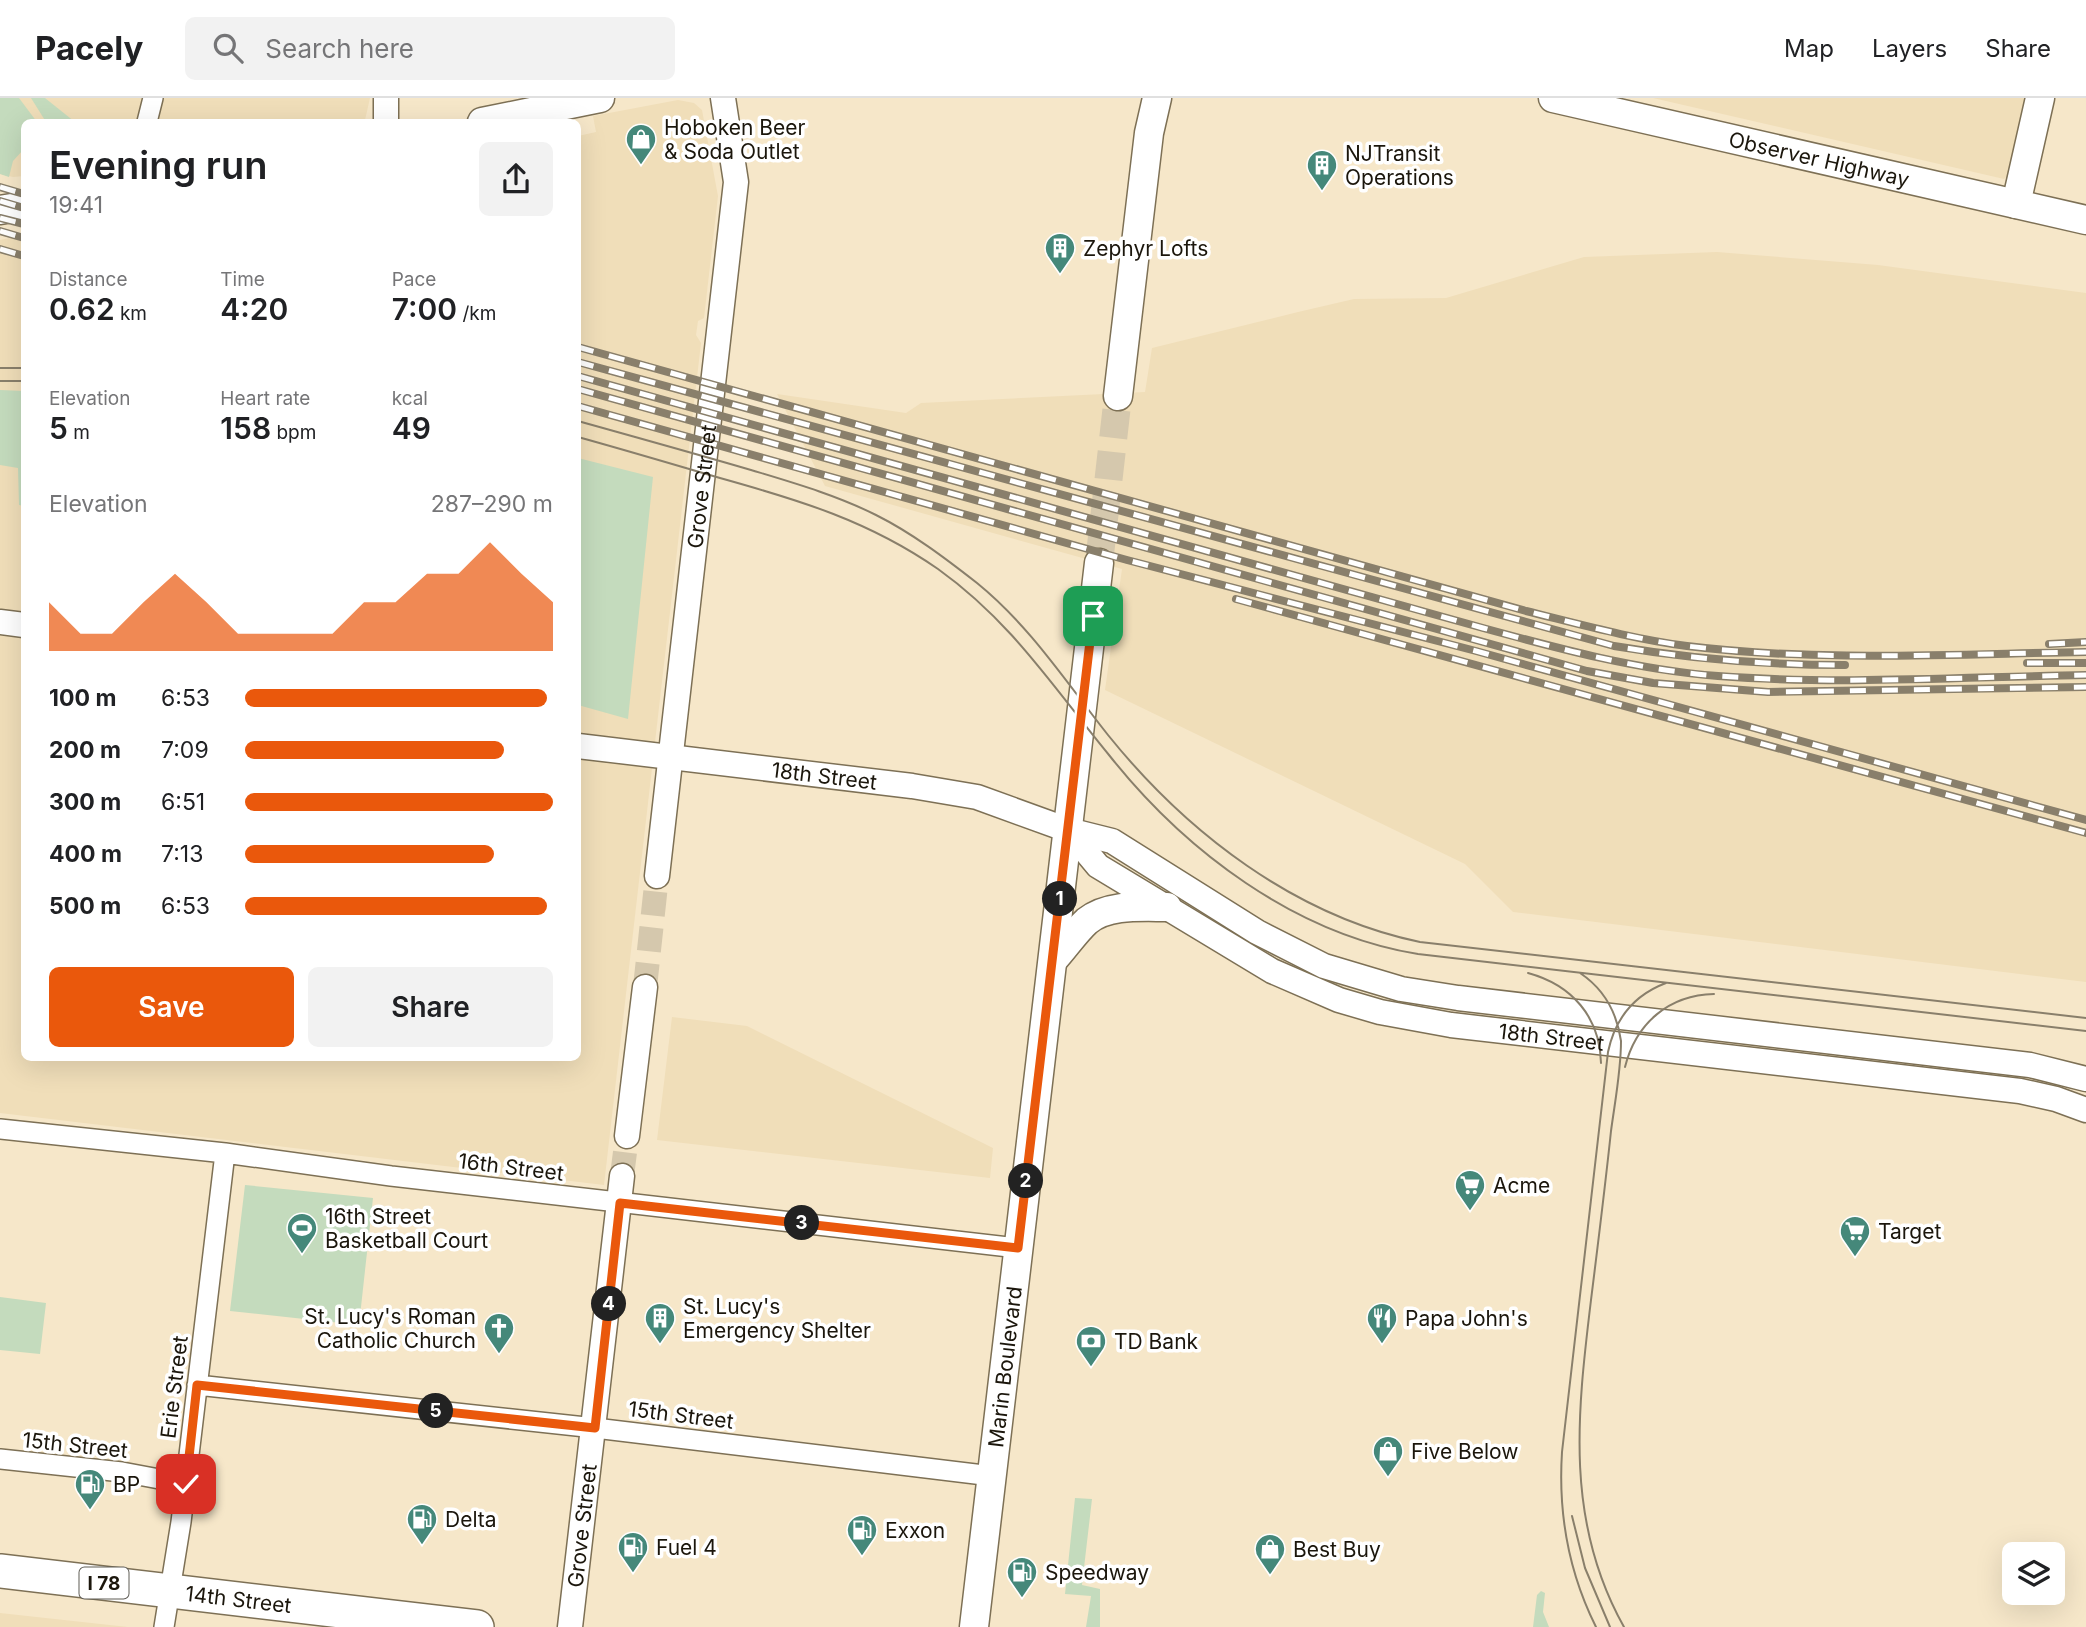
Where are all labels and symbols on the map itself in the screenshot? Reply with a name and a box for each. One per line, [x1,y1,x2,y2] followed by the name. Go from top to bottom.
[664,115,805,164] place label: Hoboken Beer & Soda Outlet
[624,122,658,166] shop icon: Hoboken Beer & Soda Outlet
[1726,126,1912,192] street label: Observer Highway
[1345,141,1454,190] place label: NJTransit Operations
[1305,148,1339,192] building icon: NJTransit Operations
[1043,231,1077,275] building icon: Zephyr Lofts
[1083,236,1208,261] place label: Zephyr Lofts
[682,423,721,550] street label: Grove Street
[1063,586,1123,646] pin
[770,757,878,794] street label: 18th Street
[1042,882,1078,916] pin: 1
[1497,1018,1606,1055] street label: 18th Street
[457,1148,565,1186] street label: 16th Street
[1009,1164,1044,1198] pin: 2
[1453,1168,1487,1212] supermarket icon: Acme
[1493,1173,1550,1198] place label: Acme
[325,1204,488,1253] place label: 16th Street Basketball Court
[784,1206,820,1240] pin: 3
[285,1211,319,1255] sports icon: 16th Street Basketball Court
[1838,1214,1872,1258] supermarket icon: Target
[1878,1219,1941,1244] place label: Target
[983,1285,1026,1449] street label: Marin Boulevard
[592,1286,626,1322] pin: 4
[683,1294,871,1343] place label: St. Lucy's Emergency Shelter
[643,1301,677,1345] building icon: St. Lucy's Emergency Shelter
[1365,1301,1399,1345] restaurant icon: Papa John's
[304,1304,476,1353] place label: St. Lucy's Roman Catholic Church
[1405,1306,1528,1331] place label: Papa John's
[482,1311,516,1355] church icon: St. Lucy's Roman Catholic Church
[1074,1324,1108,1368] bank icon: TD Bank
[1114,1329,1199,1354] place label: TD Bank
[155,1334,193,1440] street label: Erie Street
[418,1394,453,1428] pin: 5
[627,1396,735,1434] street label: 15th Street
[21,1427,129,1463] street label: 15th Street
[1371,1434,1405,1478] shop icon: Five Below
[1411,1439,1519,1464] place label: Five Below
[156,1454,216,1514] pin
[562,1462,601,1589] street label: Grove Street
[73,1467,107,1511] fuel station icon: BP
[113,1472,140,1497] place label: BP
[405,1502,439,1546] fuel station icon: Delta
[445,1507,497,1532] place label: Delta
[845,1513,879,1557] fuel station icon: Exxon
[885,1518,945,1543] place label: Exxon
[616,1530,650,1574] fuel station icon: Fuel 4
[1253,1532,1287,1576] shop icon: Best Buy
[656,1535,717,1560] place label: Fuel 4
[1293,1537,1381,1562] place label: Best Buy
[1005,1555,1039,1599] fuel station icon: Speedway
[1045,1560,1149,1585] place label: Speedway
[80,1568,128,1598] road number: I 78
[184,1580,293,1618] street label: 14th Street

